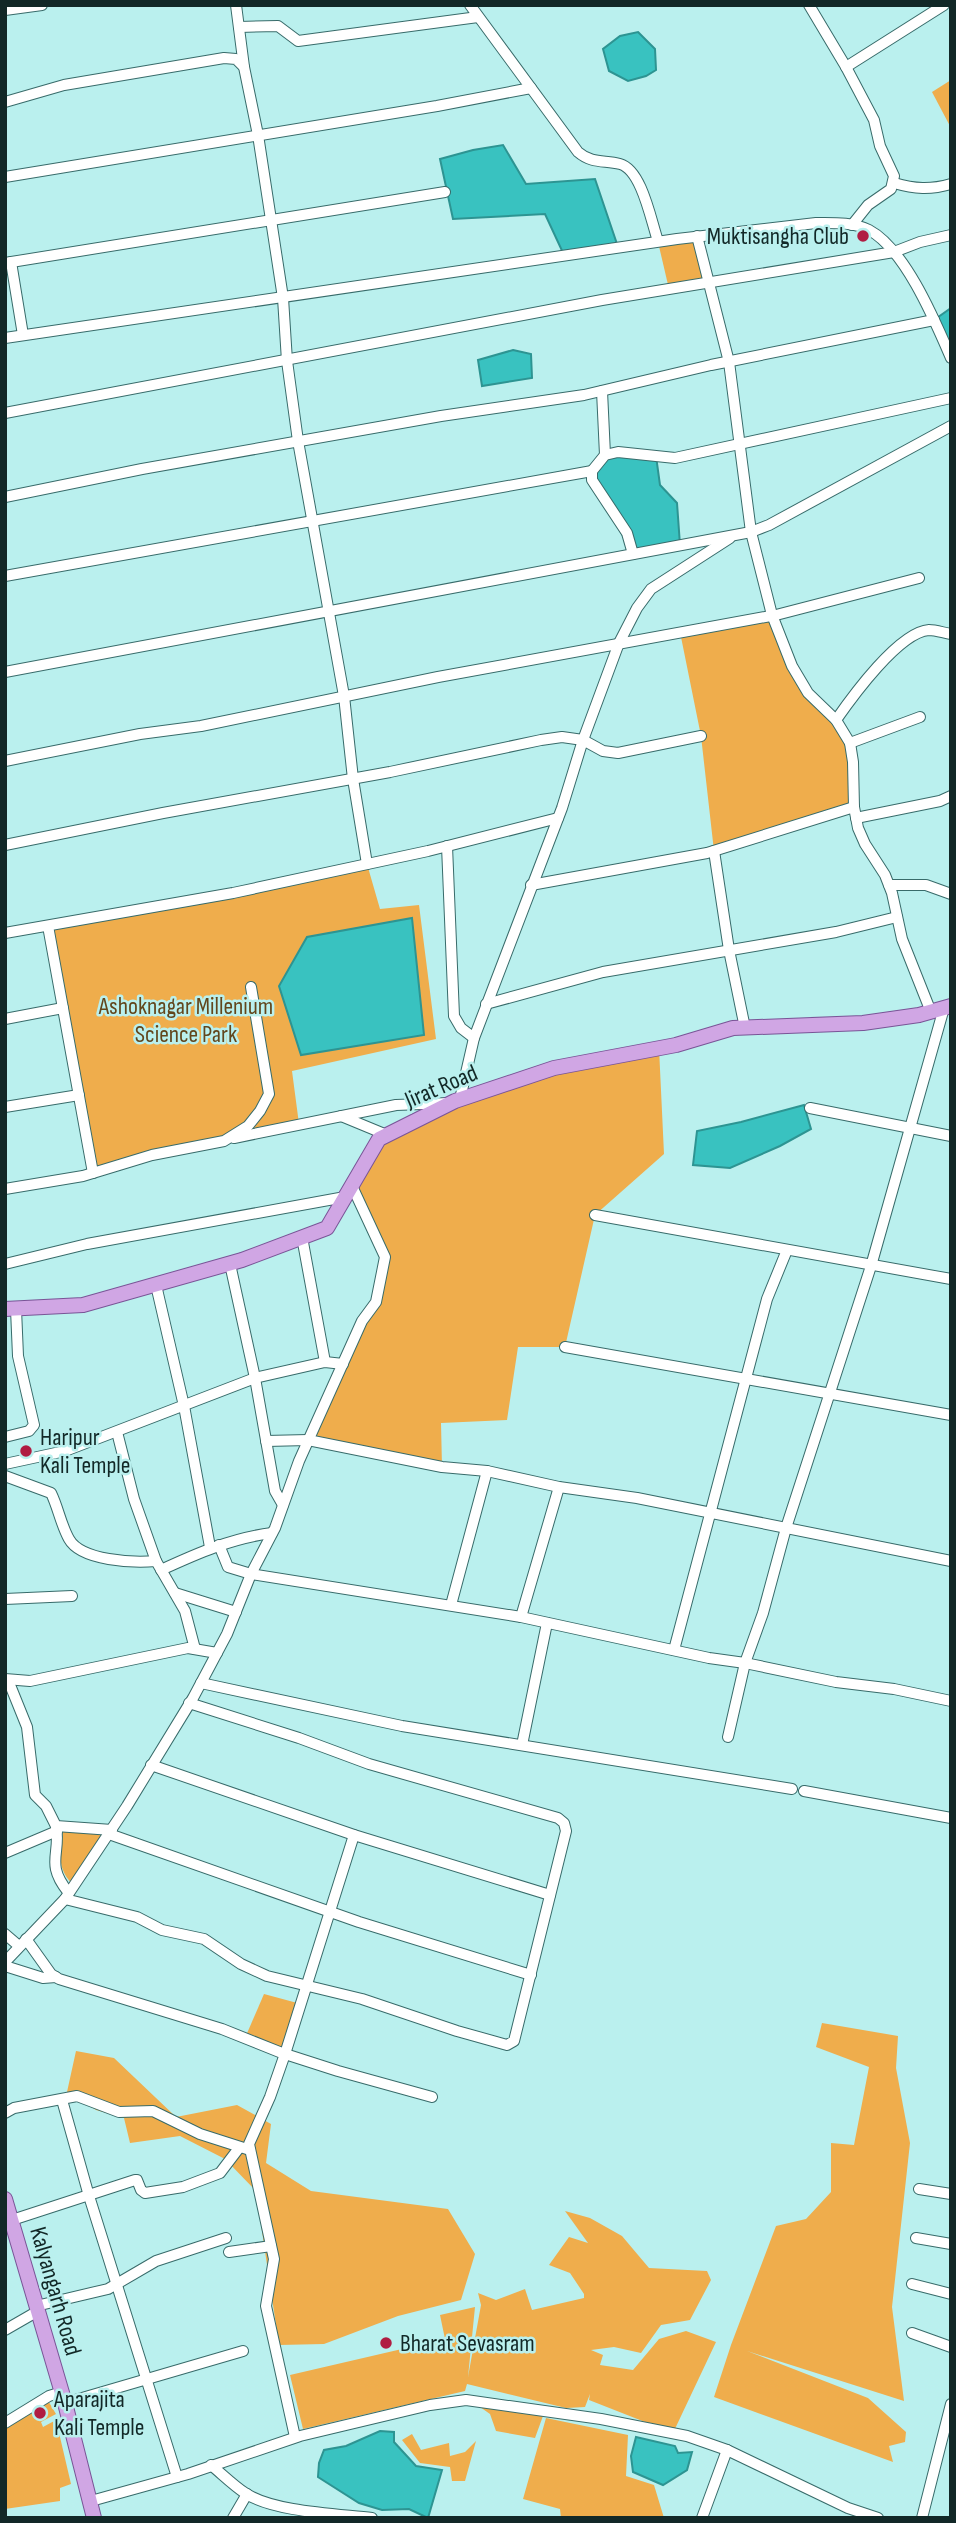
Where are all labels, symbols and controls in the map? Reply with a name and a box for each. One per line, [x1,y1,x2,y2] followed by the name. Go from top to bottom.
[707,222,849,251] place label: Muktisangha Club
[855,228,871,244] marker: Muktisangha Club
[98,992,273,1049] park label: Ashoknagar Millenium Science Park
[400,1058,482,1115] street label: Jirat Road
[40,1423,130,1480] place label: Haripur Kali Temple
[18,1443,34,1459] marker: Haripur Kali Temple
[23,2224,88,2359] street label: Kalyangarh Road
[400,2329,535,2358] place label: Bharat Sevasram
[378,2335,394,2351] marker: Bharat Sevasram
[53,2385,144,2442] place label: Aparajita Kali Temple
[32,2405,48,2421] marker: Aparajita Kali Temple

